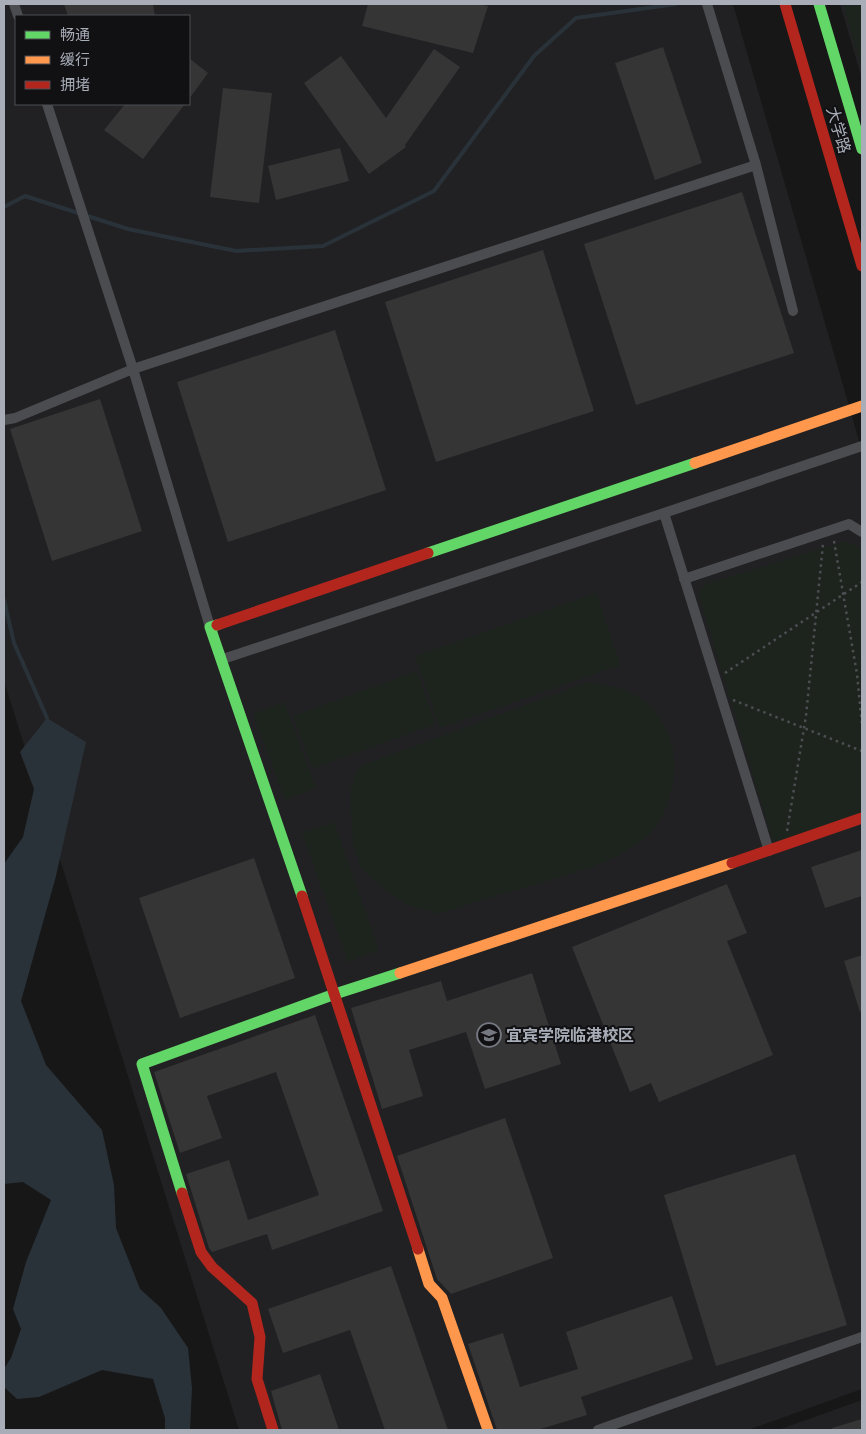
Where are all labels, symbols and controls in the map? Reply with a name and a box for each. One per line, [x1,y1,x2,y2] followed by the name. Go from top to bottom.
[15,15,190,105] legend
[60,26,90,43] text: 畅通
[60,51,90,68] text: 缓行
[60,76,90,93] text: 拥堵
[824,105,853,156] street label: 大学路
[476,1022,502,1048] school or university icon: 宜宾学院临港校区
[506,1026,634,1044] place label: 宜宾学院临港校区

